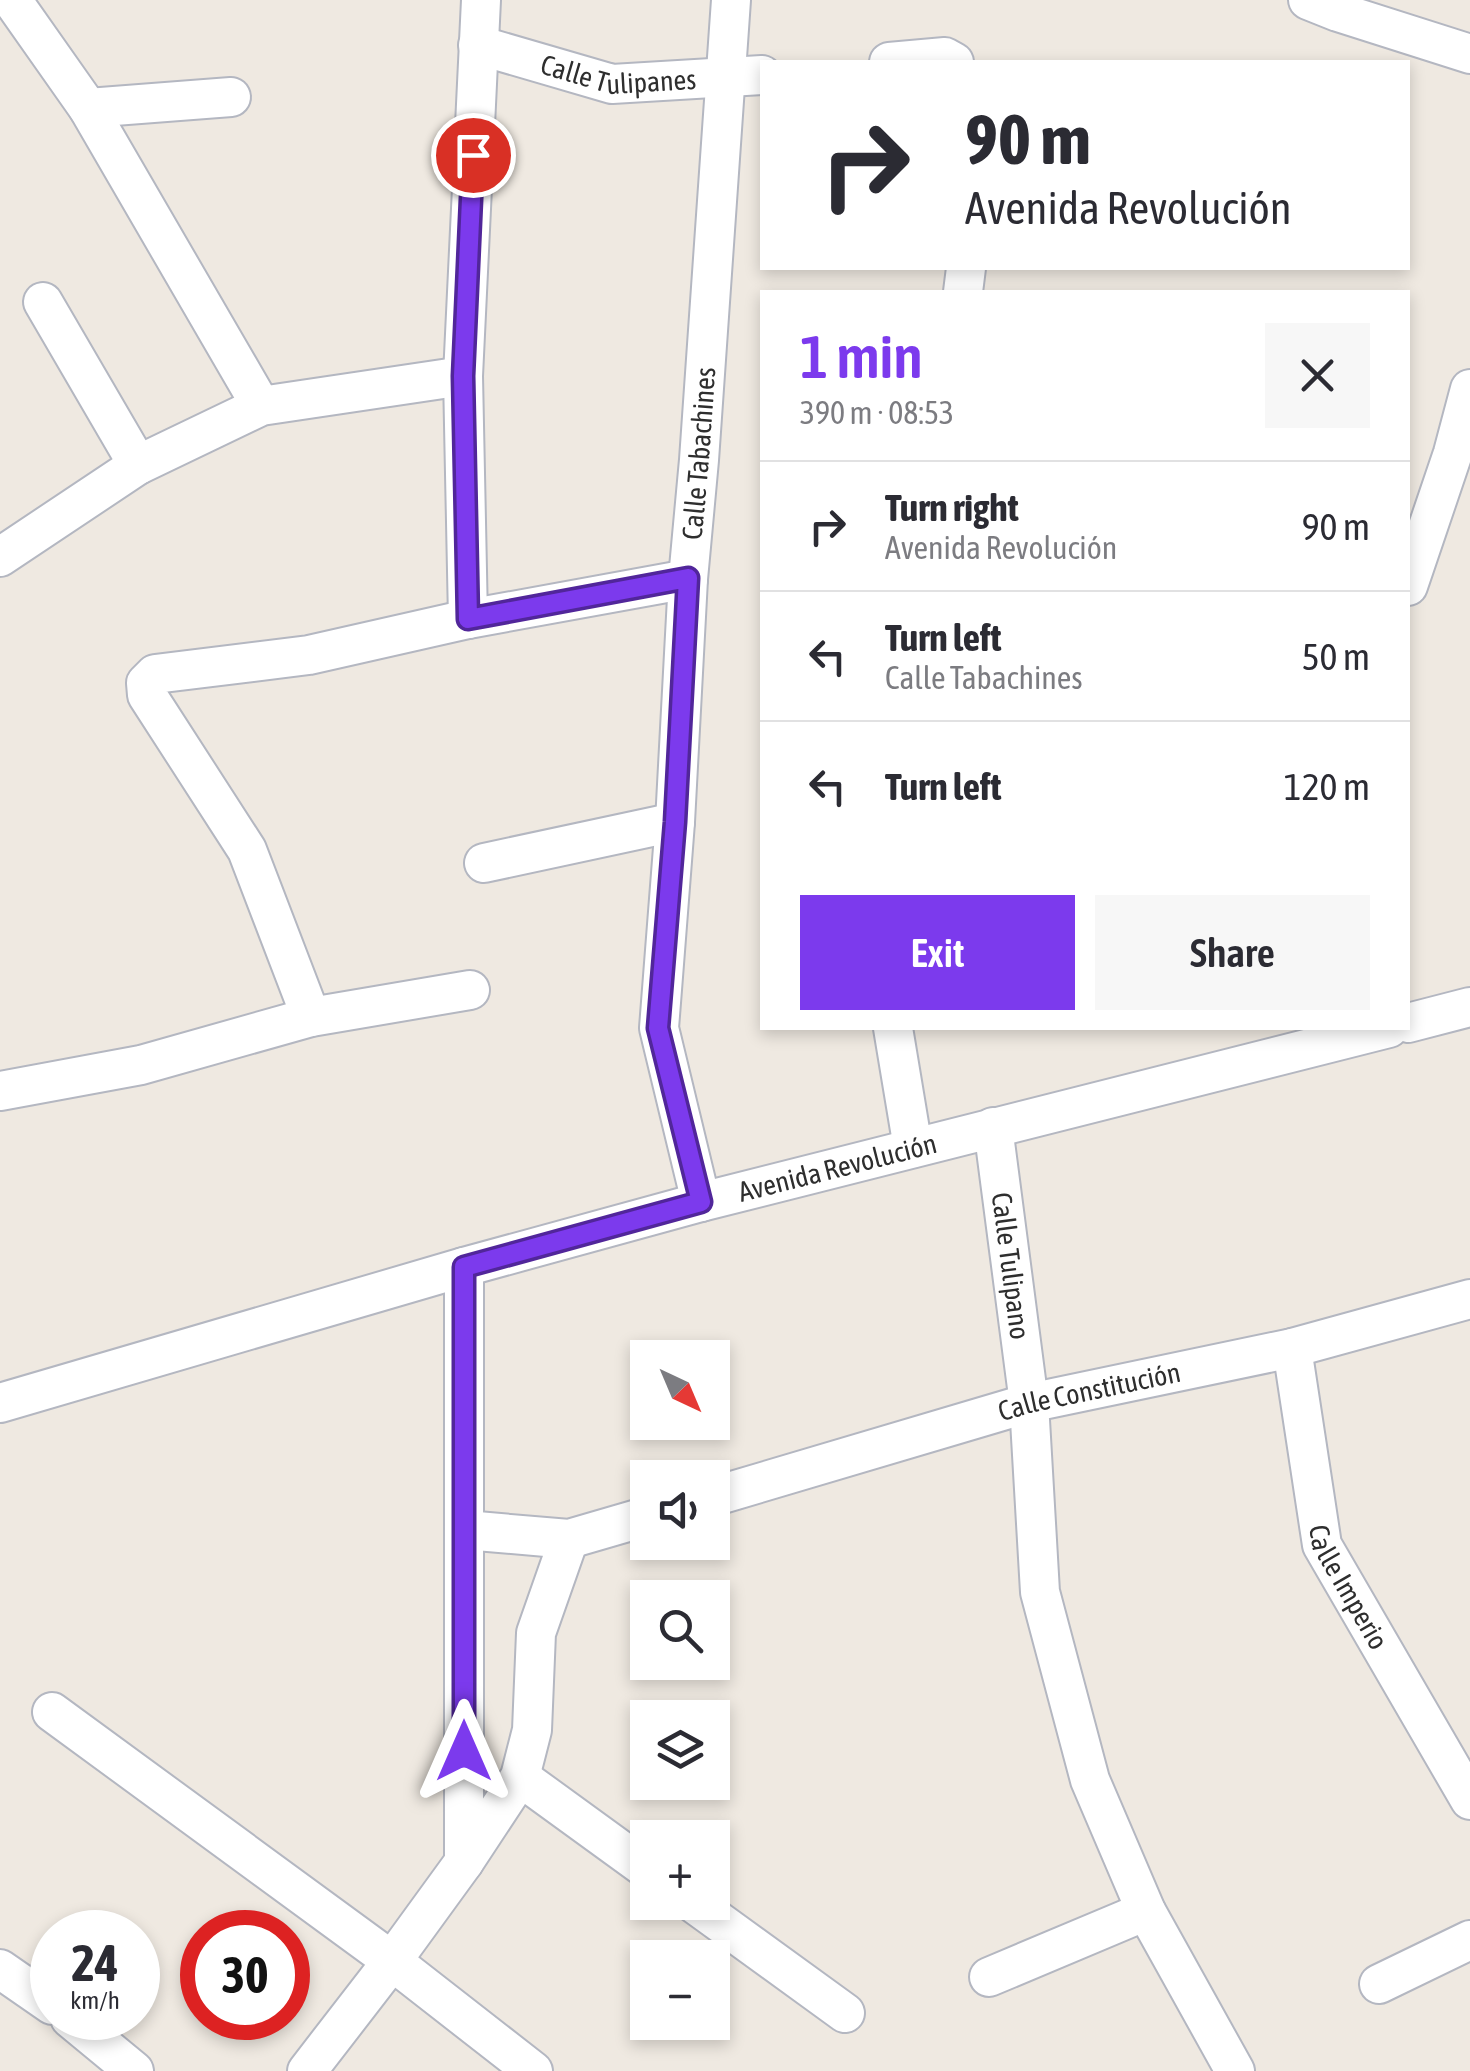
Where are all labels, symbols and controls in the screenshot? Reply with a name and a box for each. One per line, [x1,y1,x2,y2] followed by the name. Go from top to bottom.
[537,48,697,100] street label: Calle Tulipanes
[965,99,1091,179] text: 90 m
[800,100,930,230] icon: right
[431,113,516,198] pin
[446,128,501,183] icon: arrive
[965,182,1292,234] text: Avenida Revolución
[800,322,923,391] text: 1 min
[1265,323,1370,428] button: close
[676,366,721,541] street label: Calle Tabachines
[800,394,954,431] text: 390 m · 08:53
[885,486,1019,529] text: Turn right
[800,499,855,554] icon: right
[1302,505,1370,548] text: 90 m
[885,529,1117,566] text: Avenida Revolución
[885,616,1001,659] text: Turn left
[800,629,855,684] icon: left
[1302,635,1370,678] text: 50 m
[885,659,1083,696] text: Calle Tabachines
[800,759,855,814] icon: left
[885,765,1001,808] text: Turn left
[1284,765,1370,808] text: 120 m
[800,895,1075,1010] button: Exit
[1095,895,1370,1010] button: Share
[735,1127,940,1208] street label: Avenida Revolución
[986,1190,1037,1341] street label: Calle Tulipano
[630,1340,730,1440] north arrow
[630,1340,730,2040] map controls
[994,1356,1183,1427] street label: Calle Constitución
[630,1460,730,1560] button: sound
[1303,1523,1395,1655] street label: Calle Imperio
[630,1580,730,1680] button: search
[412,1699,516,1803] position arrow
[630,1700,730,1800] button: layers
[630,1820,730,1920] button: +
[180,1910,310,2040] speed limit sign: 30
[71,1934,118,1992] text: 24
[630,1940,730,2040] button: −
[70,1986,120,2014] text: km/h

